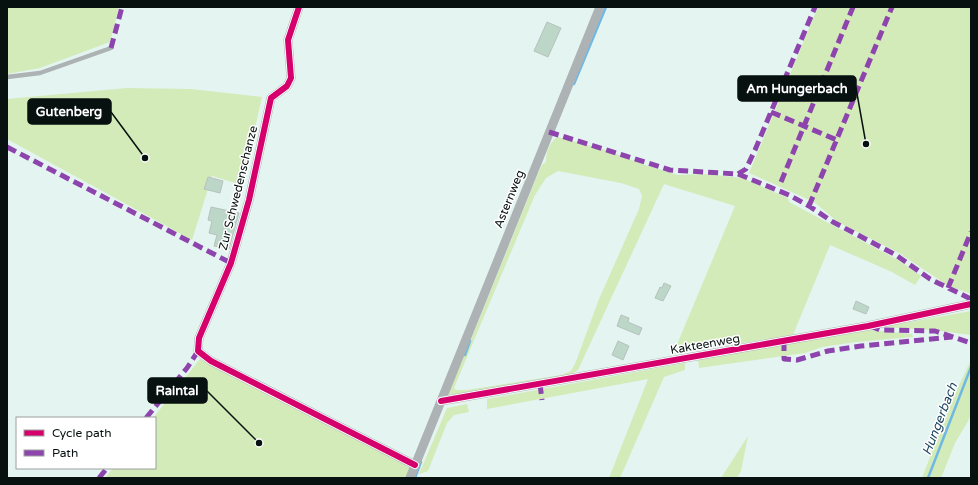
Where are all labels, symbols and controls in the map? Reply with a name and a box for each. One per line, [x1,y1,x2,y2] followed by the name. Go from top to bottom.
[738,76,856,101] callout: Am Hungerbach
[746,81,848,97] text: Am Hungerbach
[28,99,111,124] callout: Gutenberg
[36,104,102,120] text: Gutenberg
[216,124,260,252] street label: Zur Schwedenschanze
[491,168,527,230] street label: Asternweg
[669,331,741,357] street label: Kakteenweg
[148,378,207,403] callout: Raintal
[919,379,962,458] water label: Hungerbach
[155,383,199,399] text: Raintal
[16,417,156,469] legend
[52,426,111,440] text: Cycle path
[52,446,78,460] text: Path

